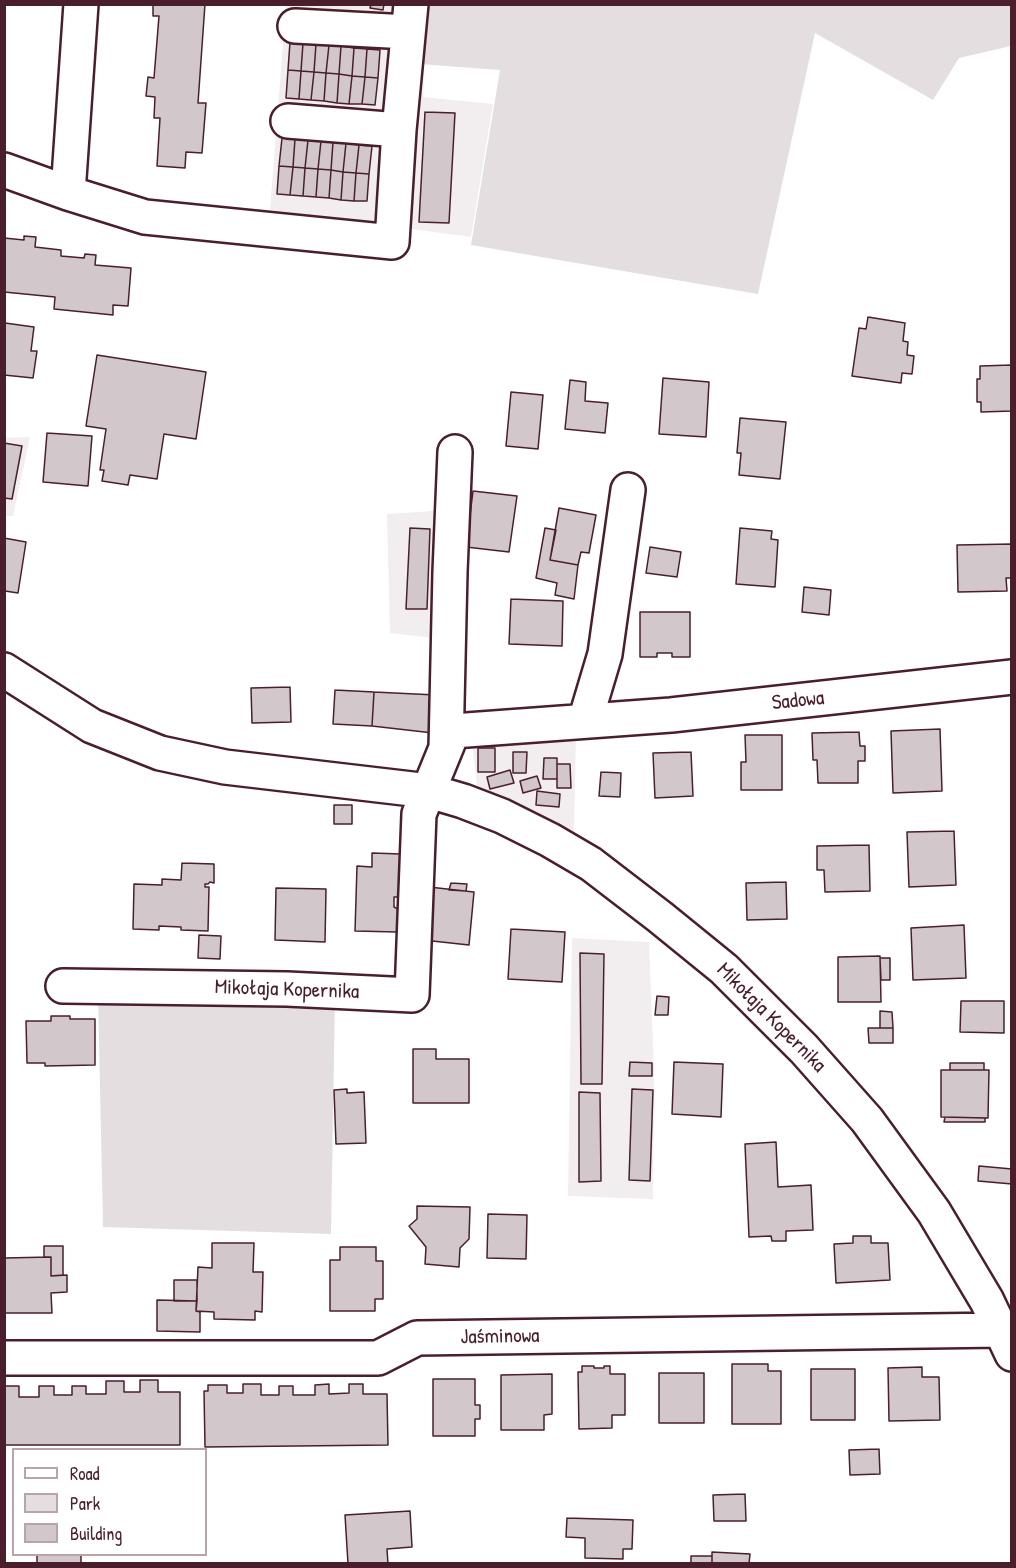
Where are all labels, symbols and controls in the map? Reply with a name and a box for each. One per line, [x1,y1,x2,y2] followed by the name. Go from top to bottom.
[771,686,825,716] street label: Sadowa
[711,958,831,1078] street label: Mikołaja Kopernika
[214,975,360,1005] street label: Mikołaja Kopernika
[460,1324,540,1350] street label: Jaśminowa
[12,1448,207,1556] legend
[70,1461,100,1486] text: Road
[70,1491,100,1516] text: Park
[70,1521,122,1546] text: Building

